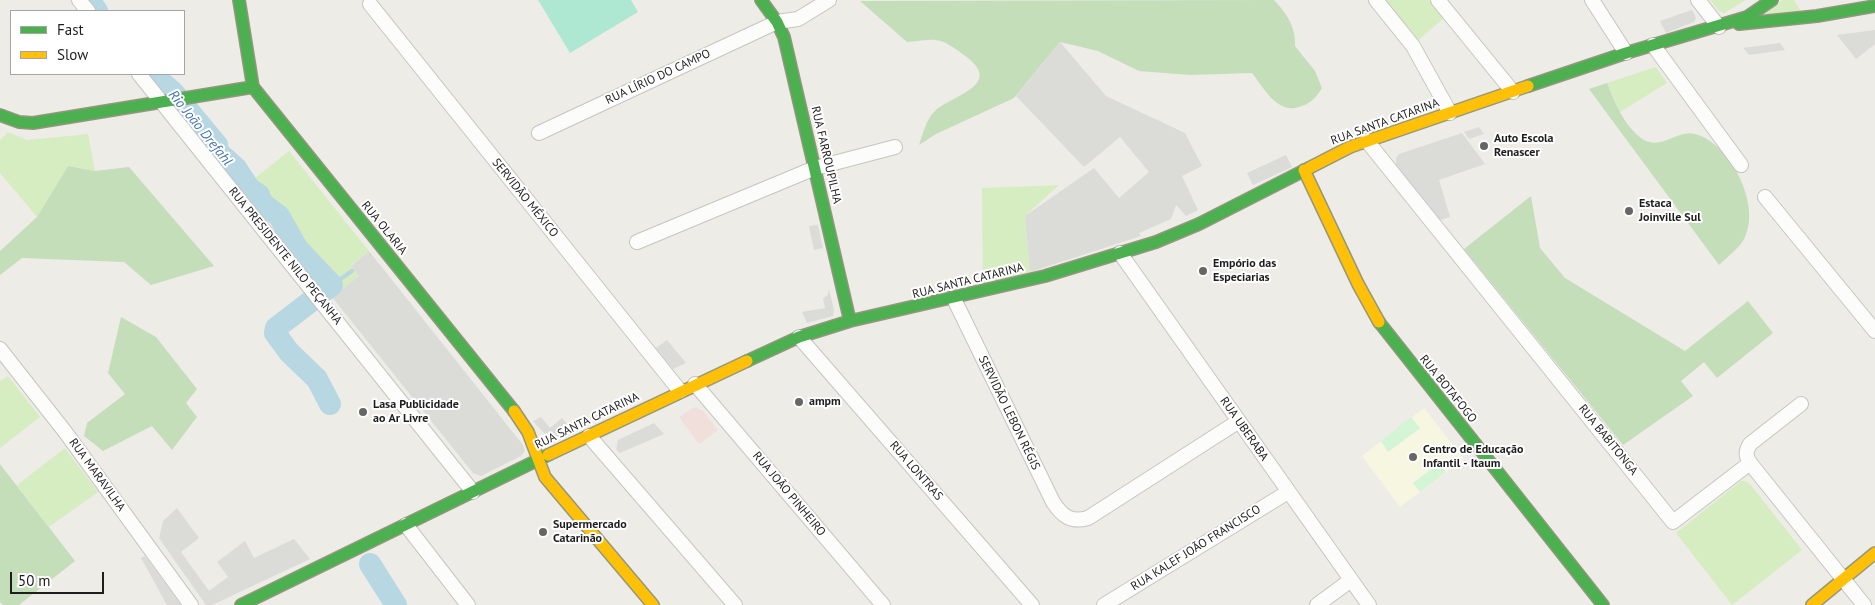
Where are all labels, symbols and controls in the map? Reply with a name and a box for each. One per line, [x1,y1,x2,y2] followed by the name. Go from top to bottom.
[10,10,185,75] legend
[57,20,84,39] text: Fast
[57,45,88,64] text: Slow
[603,46,713,108] street label: RUA LÍRIO DO CAMPO
[164,87,236,169] water label: Rio João Drefahl
[1329,96,1441,148] street label: RUA SANTA CATARINA
[808,105,844,205] street label: RUA FARROUPILHA
[1494,132,1554,160] place label: Auto Escola Renascer
[1478,140,1490,152] marker: Auto Escola Renascer
[489,156,561,240] street label: SERVIDÃO MÉXICO
[225,185,345,327] street label: RUA PRESIDENTE NILO PEÇANHA
[1639,197,1701,225] place label: Estaca Joinville Sul
[358,198,410,258] street label: RUA OLARIA
[1623,205,1635,217] marker: Estaca Joinville Sul
[1213,257,1276,285] place label: Empório das Especiarias
[911,260,1025,302] street label: RUA SANTA CATARINA
[1197,265,1209,277] marker: Empório das Especiarias
[1416,352,1480,426] street label: RUA BOTAFOGO
[975,354,1043,472] street label: SERVIDÃO LEBON RÉGIS
[533,390,641,452] street label: RUA SANTA CATARINA
[1217,394,1271,464] street label: RUA UBERABA
[809,395,841,409] place label: ampm
[793,396,805,408] marker: ampm
[373,398,459,426] place label: Lasa Publicidade ao Ar Livre
[1575,402,1641,478] street label: RUA BABITONGA
[357,406,369,418] marker: Lasa Publicidade ao Ar Livre
[66,436,128,514] street label: RUA MARAVILHA
[886,438,946,504] street label: RUA LONTRAS
[1423,443,1523,471] place label: Centro de Educação Infantil - Itaum
[749,449,829,539] street label: RUA JOÃO PINHEIRO
[1407,451,1419,463] marker: Centro de Educação Infantil - Itaum
[1128,502,1264,594] street label: RUA KALEF JOÃO FRANCISCO
[553,518,627,546] place label: Supermercado Catarinão
[537,526,549,538] marker: Supermercado Catarinão
[12,562,106,594] scale bar
[18,571,51,590] text: 50 m

